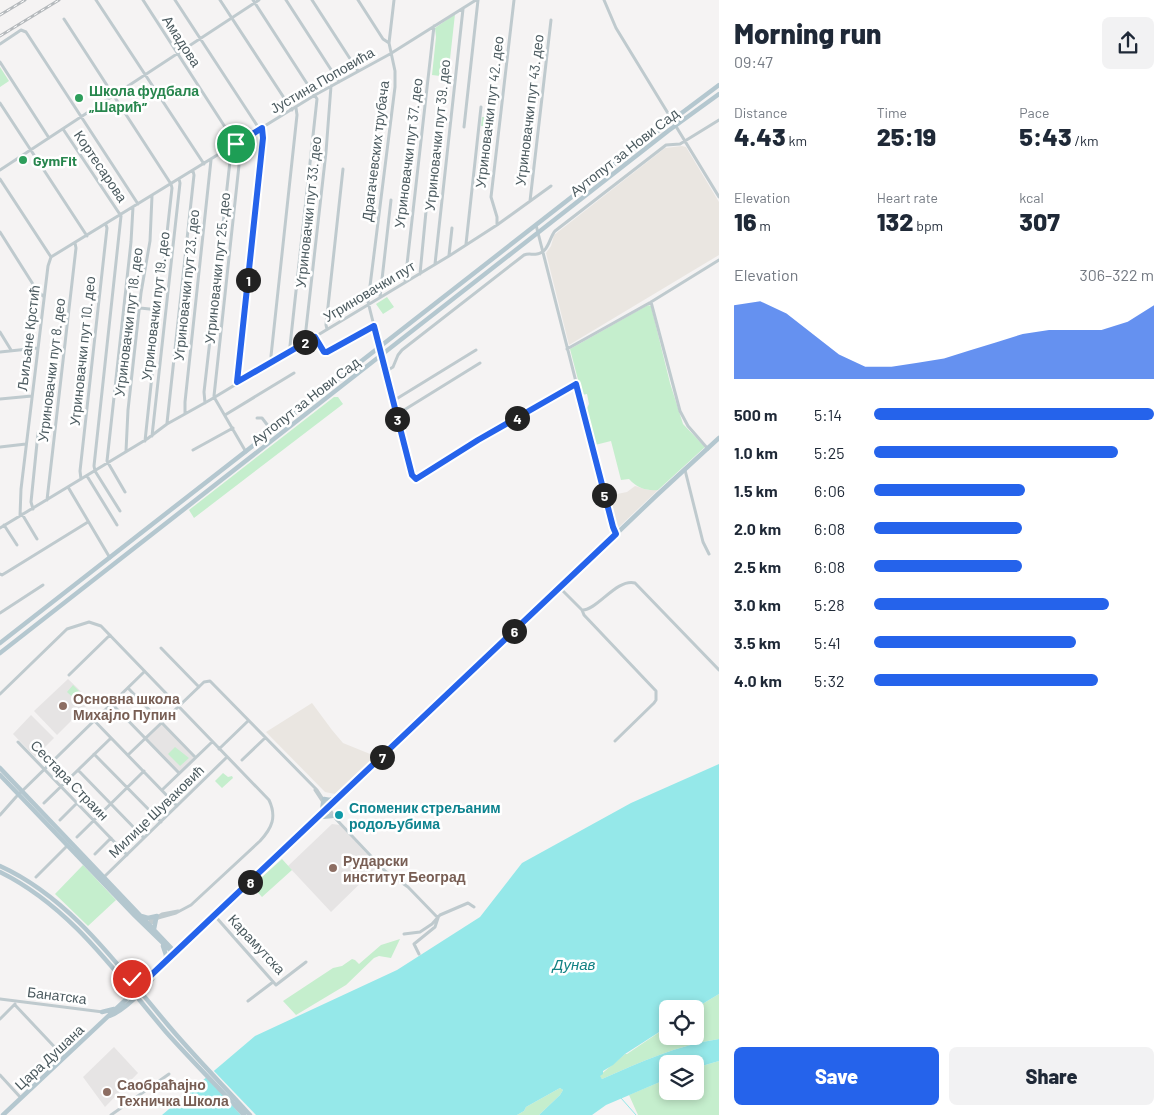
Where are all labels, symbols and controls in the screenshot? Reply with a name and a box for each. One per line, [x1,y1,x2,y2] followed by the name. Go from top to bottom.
[159,12,205,70] street label: Амадова
[734,16,882,50] text: Morning run
[1102,17,1154,69] button: share
[511,33,547,187] street label: Угриновачки пут 43. део
[471,35,507,189] street label: Угриновачки пут 42. део
[267,43,377,117] street label: Јустина Поповића
[734,52,773,71] text: 09:47
[421,58,453,211] street label: Угриновачки пут 39. део
[390,77,426,229] street label: Угриновачки пут 37. део
[358,79,392,222] street label: Драгачевских трубача
[89,82,199,115] place label: Школа фудбала „Шарић”
[73,92,85,104] marker: Школа фудбала „Шарић”
[566,104,682,200] street label: Аутопут за Нови Сад
[734,104,787,121] text: Distance
[877,104,907,121] text: Time
[1019,104,1049,121] text: Pace
[734,121,786,151] text: 4.43
[877,121,936,151] text: 25:19
[1019,121,1072,151] text: 5:43
[215,123,257,165] pin
[71,127,131,205] street label: Кортесарова
[222,130,250,158] icon: arrive
[786,132,807,149] text: km
[1072,132,1099,149] text: /km
[292,135,324,288] street label: Угриновачки пут 33. део
[33,152,77,169] place label: GymFit
[17,154,29,166] marker: GymFit
[734,189,790,206] text: Elevation
[877,189,938,206] text: Heart rate
[1019,189,1044,206] text: kcal
[201,191,233,345] street label: Угриновачки пут 25. део
[734,206,757,236] text: 16
[877,206,913,236] text: 132
[1019,206,1060,236] text: 307
[170,208,202,362] street label: Угриновачки пут 23. део
[757,217,771,234] text: m
[913,217,943,234] text: bpm
[137,230,173,381] street label: Угриновачки пут 19. део
[110,246,146,397] street label: Угриновачки пут 18. део
[320,257,419,325] street label: Угриновачки пут
[734,265,798,284] text: Elevation
[1079,265,1154,284] text: 306–322 m
[236,268,260,292] pin: 1
[246,272,251,289] text: 1
[66,275,98,427] street label: Угриновачки пут 10. део
[13,284,43,392] street label: Љиљане Крстић
[34,297,68,443] street label: Угриновачки пут 8. део
[292,330,318,354] pin: 2
[302,334,309,351] text: 2
[247,353,363,449] street label: Аутопут за Нови Сад
[734,405,777,424] text: 500 m
[814,405,842,424] text: 5:14
[384,406,410,432] pin: 3
[504,406,530,430] pin: 4
[513,410,522,427] text: 4
[394,411,401,428] text: 3
[734,443,778,462] text: 1.0 km
[814,443,844,462] text: 5:25
[734,481,778,500] text: 1.5 km
[814,481,845,500] text: 6:06
[592,482,616,508] pin: 5
[601,487,608,504] text: 5
[734,519,781,538] text: 2.0 km
[814,519,845,538] text: 6:08
[734,557,781,576] text: 2.5 km
[814,557,845,576] text: 6:08
[734,595,781,614] text: 3.0 km
[814,595,845,614] text: 5:28
[502,618,526,644] pin: 6
[511,623,518,640] text: 6
[734,633,781,652] text: 3.5 km
[814,633,841,652] text: 5:41
[734,671,782,690] text: 4.0 km
[814,671,844,690] text: 5:32
[73,690,180,723] place label: Основна школа Михајло Пупин
[57,700,69,712] marker: Основна школа Михајло Пупин
[27,736,113,824] street label: Сестара Страин
[370,744,394,770] pin: 7
[379,749,386,766] text: 7
[105,761,207,861] street label: Милице Шуваковић
[349,799,501,832] place label: Споменик стрељаним родољубима
[333,809,345,821] marker: Споменик стрељаним родољубима
[343,852,466,885] place label: Рударски институт Београд
[327,862,339,874] marker: Рударски институт Београд
[238,870,262,894] pin: 8
[247,874,254,891] text: 8
[225,910,289,978] street label: Карамутска
[551,955,595,973] water label: Дунав
[111,958,153,1000] pin
[118,965,146,993] icon: check
[26,983,88,1007] street label: Банатска
[659,1000,704,1100] map controls
[659,1000,704,1045] button: locate
[11,1021,87,1093] street label: Цара Душана
[734,1047,939,1105] button: Save
[949,1047,1154,1105] button: Share
[659,1055,704,1100] button: layers
[117,1076,229,1109] place label: Саобраћајно Техничка Школа
[101,1086,113,1098] marker: Саобраћајно Техничка Школа

